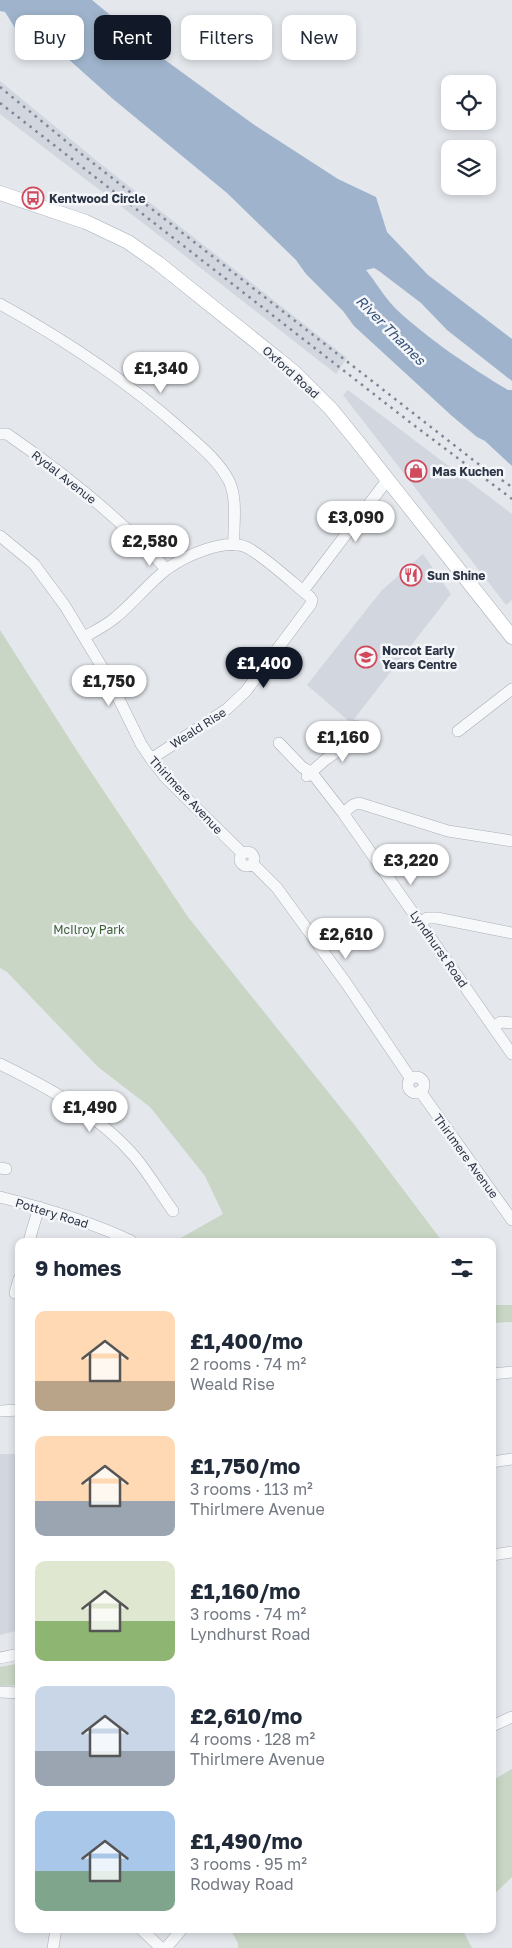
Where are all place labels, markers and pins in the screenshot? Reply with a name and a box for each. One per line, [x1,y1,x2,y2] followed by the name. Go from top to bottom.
[21,186,45,210] bus stop icon: Kentwood Circle
[49,191,146,206] place label: Kentwood Circle
[120,352,202,394] pin: £1,340
[404,459,428,483] shop icon: Mas Kuchen
[432,464,504,479] place label: Mas Kuchen
[315,500,397,543] pin: £3,090
[109,524,191,567] pin: £2,580
[399,563,423,587] restaurant icon: Sun Shine
[427,568,485,583] place label: Sun Shine
[382,643,457,672] place label: Norcot Early Years Centre
[354,645,378,669] school or university icon: Norcot Early Years Centre
[223,646,305,689] pin: £1,400
[68,664,150,707] pin: £1,750
[302,720,384,763] pin: £1,160
[370,844,452,886] pin: £3,220
[305,918,387,960] pin: £2,610
[49,1090,131,1133] pin: £1,490

